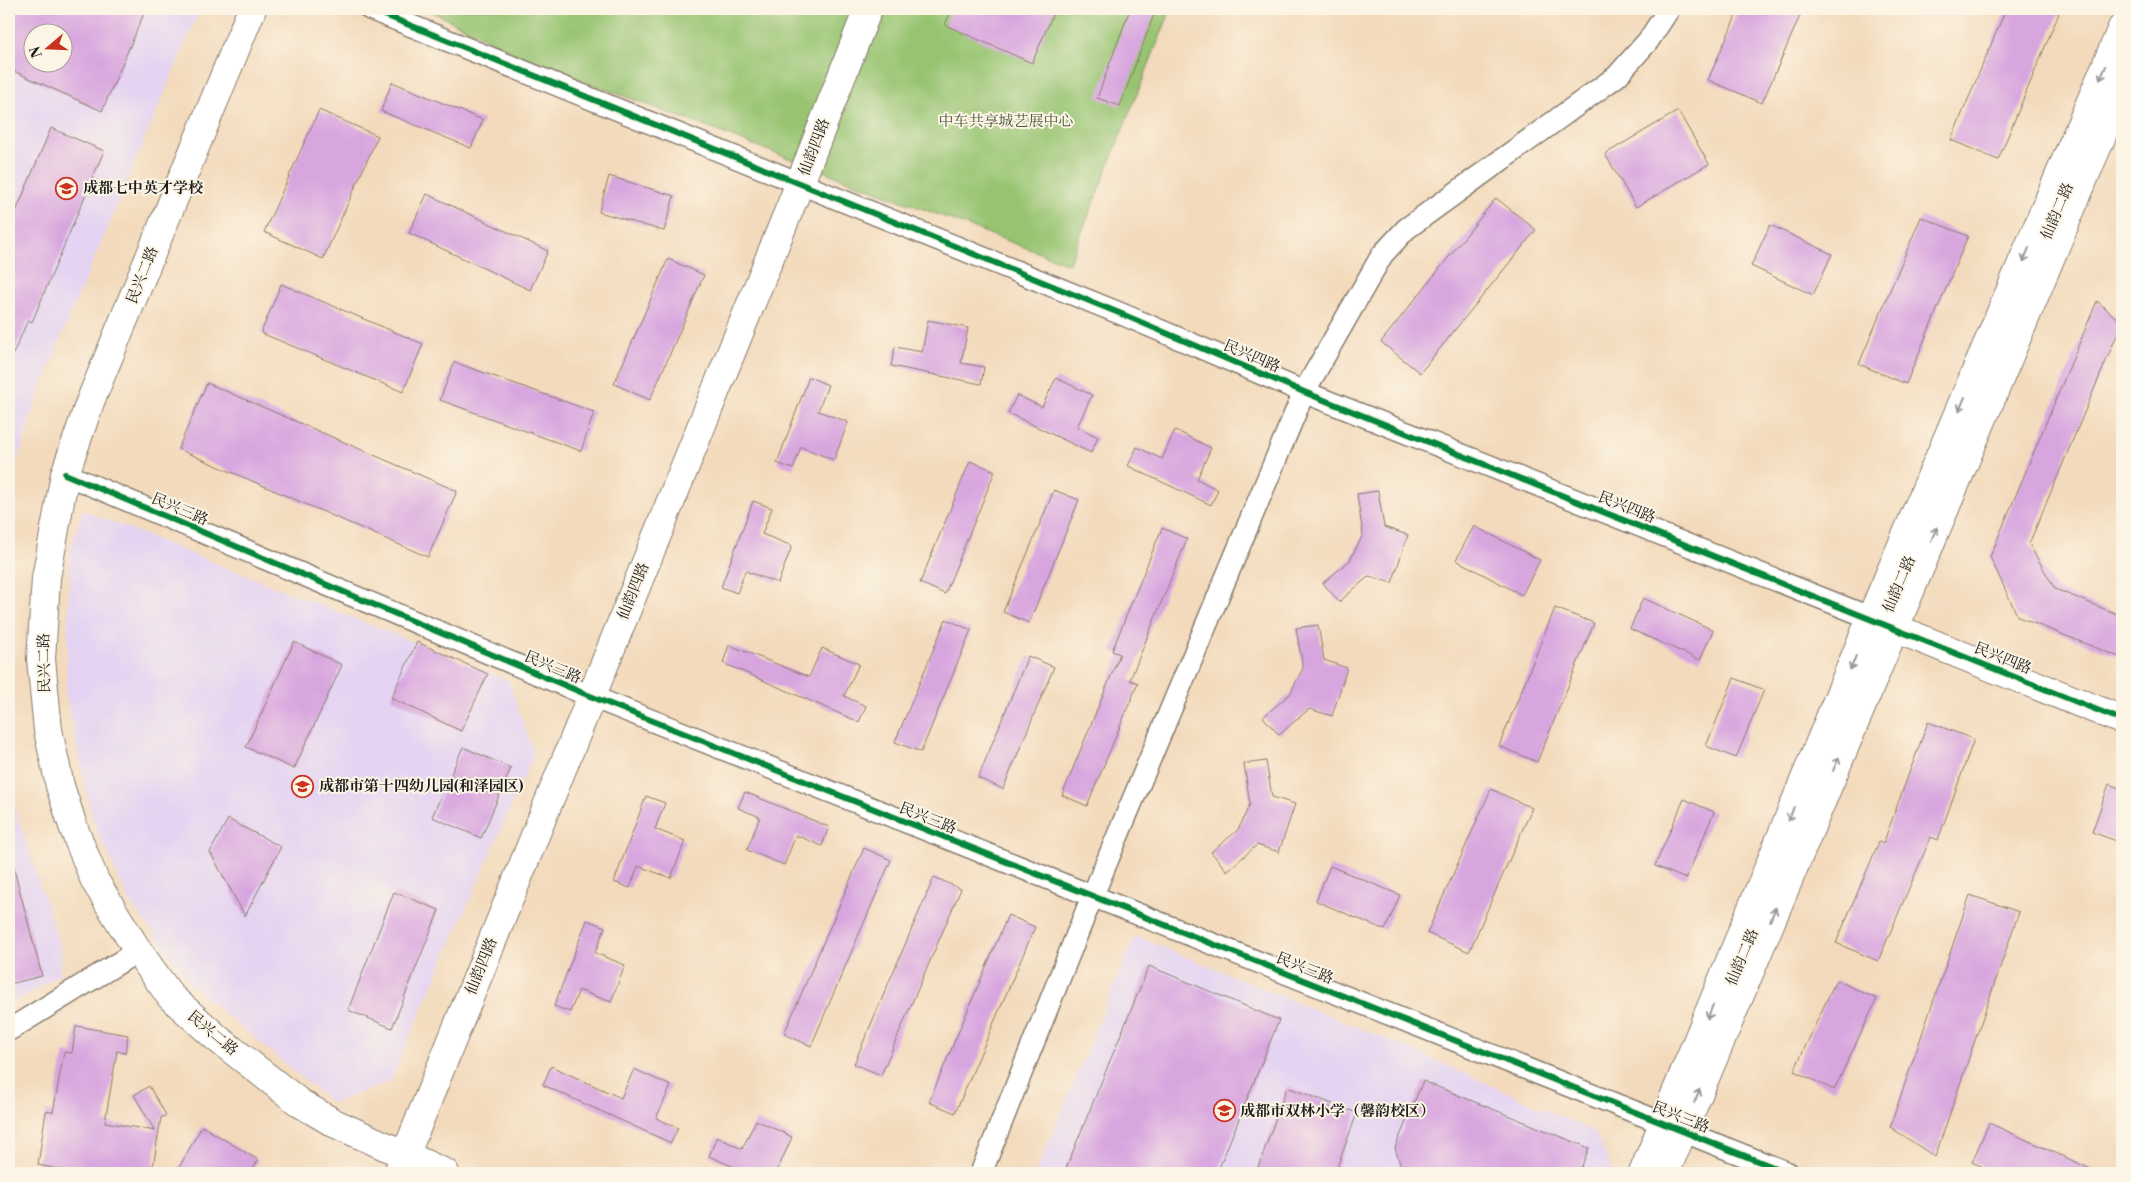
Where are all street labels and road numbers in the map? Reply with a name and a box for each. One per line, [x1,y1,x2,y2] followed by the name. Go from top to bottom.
[795,116,834,179] street label: 仙韵四路
[2037,180,2078,243] street label: 仙韵二路
[122,244,163,307] street label: 民兴二路
[1220,336,1283,377] street label: 民兴四路
[1595,487,1658,528] street label: 民兴四路
[148,489,211,530] street label: 民兴三路
[1879,553,1920,616] street label: 仙韵二路
[613,560,654,623] street label: 仙韵四路
[34,633,55,693] street label: 民兴二路
[1971,638,2034,679] street label: 民兴四路
[521,647,584,688] street label: 民兴三路
[896,798,959,839] street label: 民兴三路
[1722,926,1763,989] street label: 仙韵二路
[461,935,502,998] street label: 仙韵四路
[1273,948,1336,989] street label: 民兴三路
[184,1007,242,1060] street label: 民兴二路
[1649,1097,1712,1138] street label: 民兴三路

